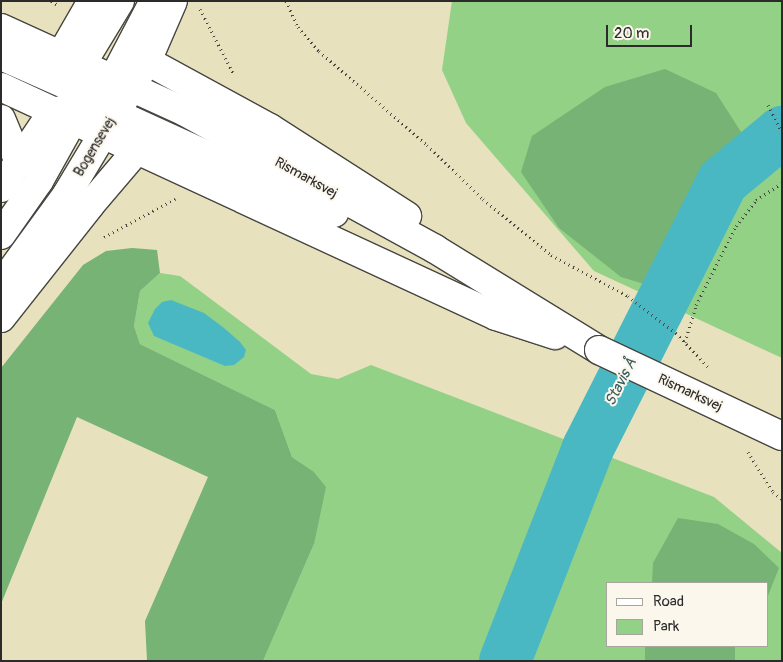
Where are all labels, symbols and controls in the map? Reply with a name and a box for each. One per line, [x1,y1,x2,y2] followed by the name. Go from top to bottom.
[608,15,694,47] scale bar
[614,24,649,43] text: 20 m
[71,114,119,180] street label: Bogensevej
[272,154,340,202] street label: Rismarksvej
[601,355,641,409] water label: Stavis Å
[655,371,725,415] street label: Rismarksvej
[606,582,768,647] legend
[653,592,684,611] text: Road
[653,617,679,636] text: Park

